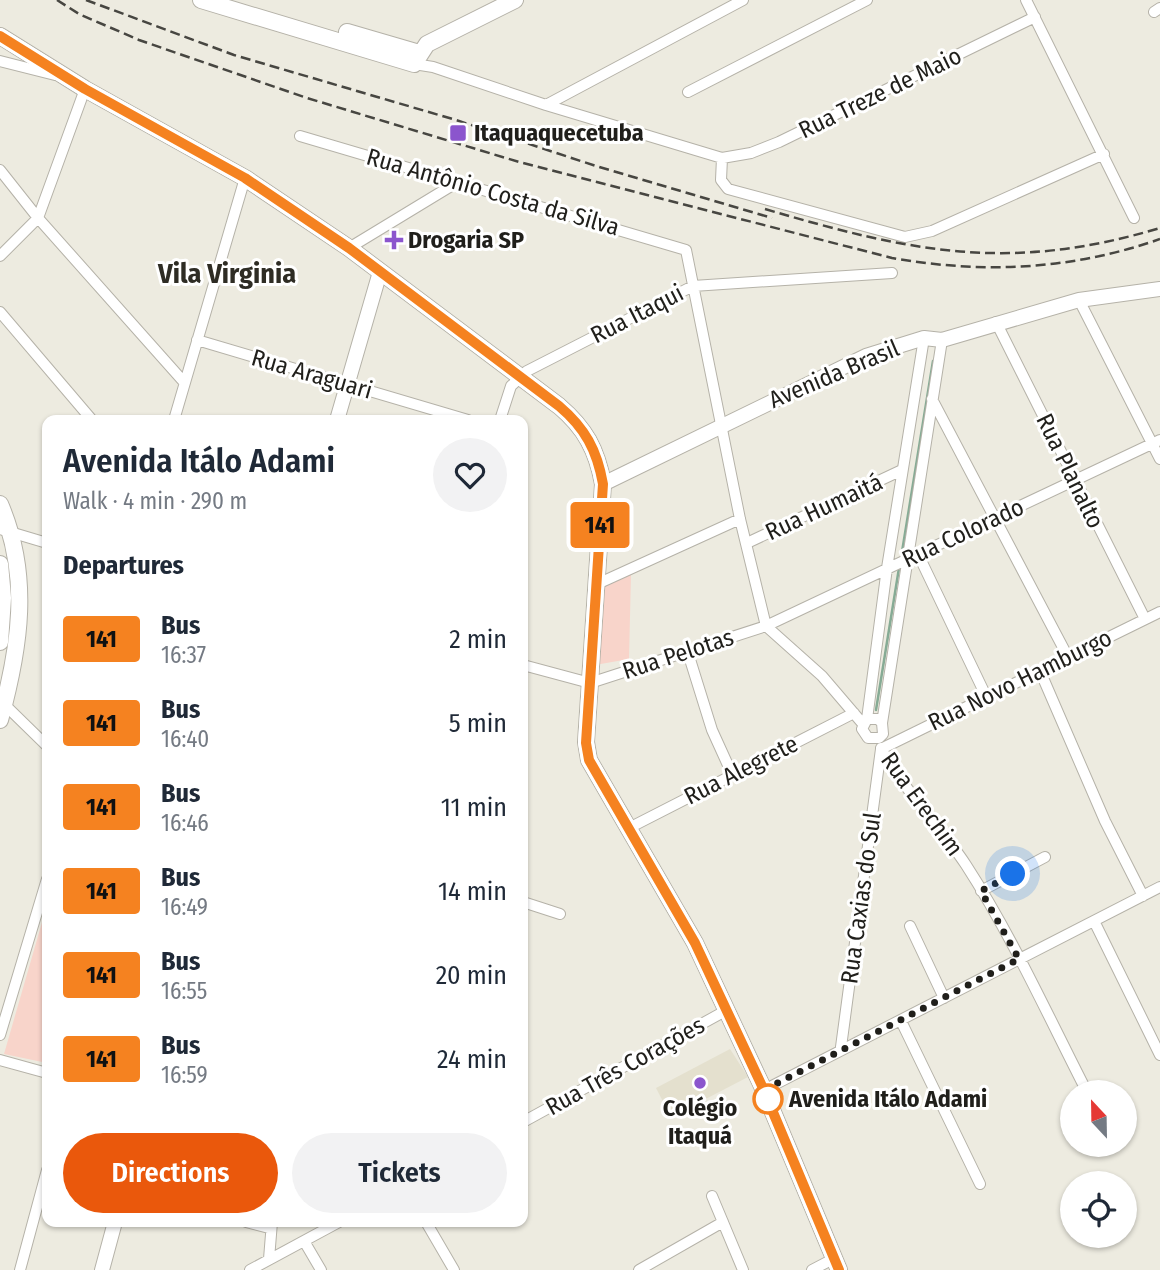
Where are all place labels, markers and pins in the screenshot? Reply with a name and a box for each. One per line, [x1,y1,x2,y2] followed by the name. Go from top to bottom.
[474,119,644,147] place label: Itaquaquecetuba
[448,123,468,143] marker: Itaquaquecetuba
[408,226,524,254] place label: Drogaria SP
[386,232,402,248] marker: Drogaria SP
[692,1075,708,1091] marker: Colégio Itaquá
[753,1084,783,1114] marker: Avenida Itálo Adami
[788,1085,987,1113] place label: Avenida Itálo Adami
[663,1094,737,1150] place label: Colégio Itaquá

